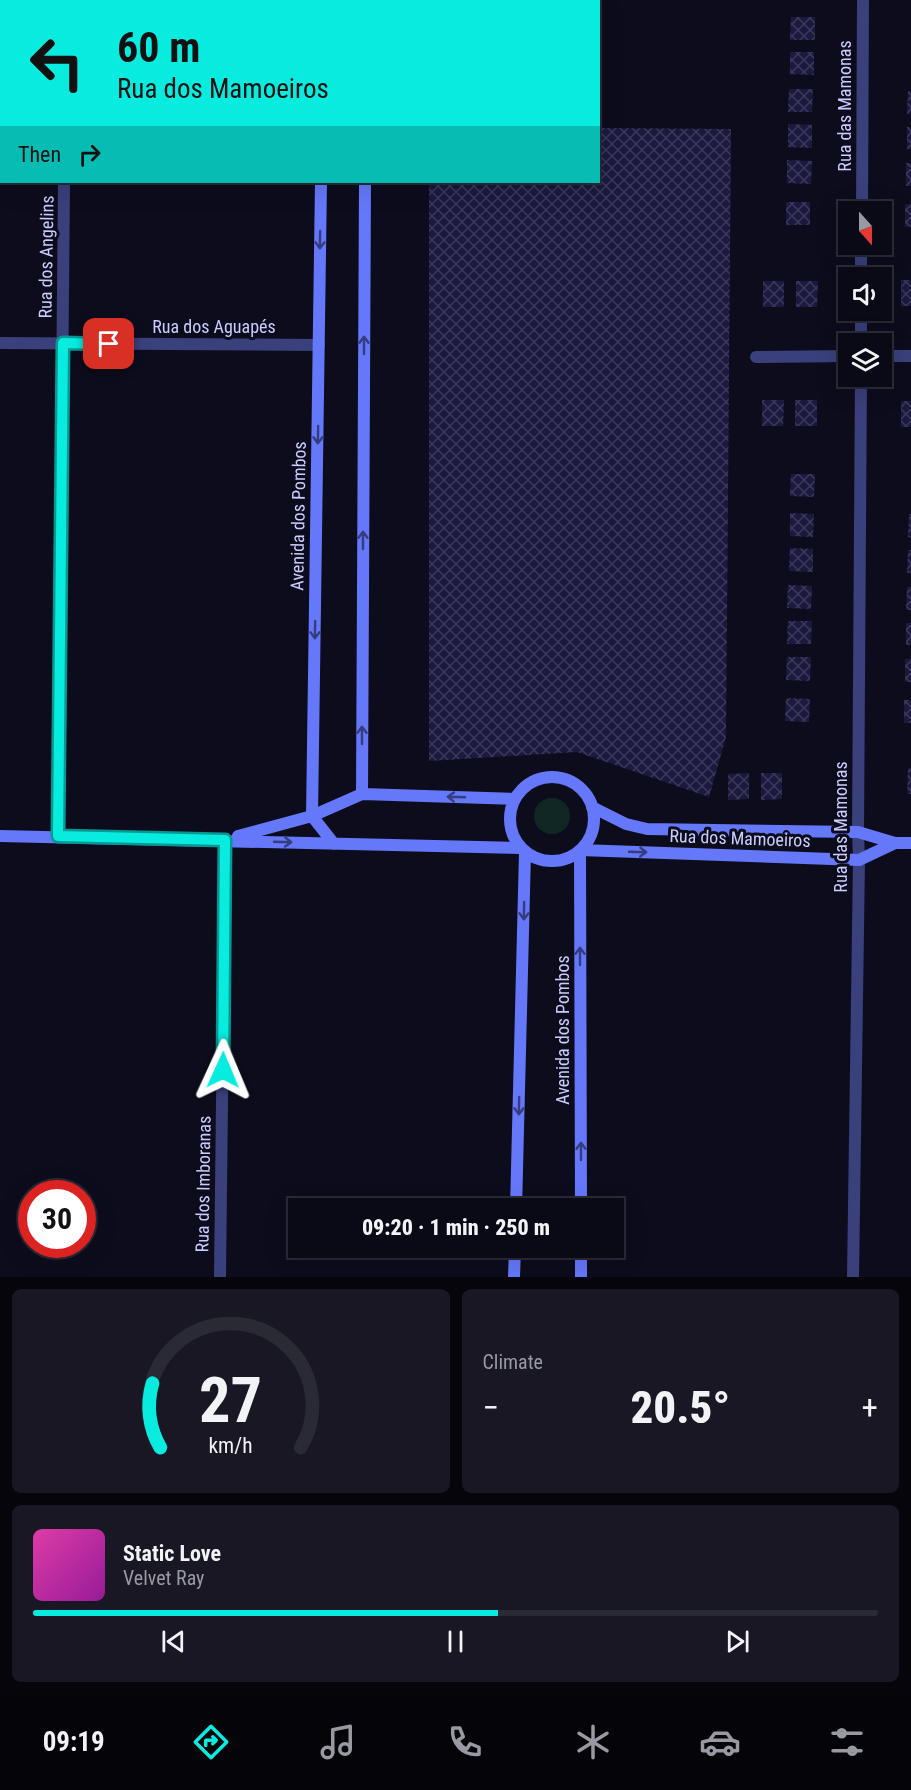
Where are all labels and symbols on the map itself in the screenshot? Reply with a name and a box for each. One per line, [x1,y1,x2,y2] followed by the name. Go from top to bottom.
[834,40,855,172] street label: Rua das Mamonas
[34,195,58,319] street label: Rua dos Angelins
[838,201,892,255] north arrow
[314,229,326,249] one-way arrow
[152,316,276,337] street label: Rua dos Aguapés
[83,318,134,369] pin
[358,336,370,356] one-way arrow
[312,424,323,444] one-way arrow
[286,441,310,591] street label: Avenida dos Pombos
[357,531,369,551] one-way arrow
[309,619,320,639] one-way arrow
[356,726,368,746] one-way arrow
[830,761,851,893] street label: Rua das Mamonas
[447,792,467,803] one-way arrow
[669,825,811,851] street label: Rua dos Mamoeiros
[273,836,293,847] one-way arrow
[628,846,648,858] one-way arrow
[518,900,529,920] one-way arrow
[574,946,586,966] one-way arrow
[552,955,573,1105] street label: Avenida dos Pombos
[191,1038,255,1102] position arrow
[513,1095,524,1115] one-way arrow
[191,1116,215,1252] street label: Rua dos Imboranas
[575,1141,587,1161] one-way arrow
[18,1180,96,1258] speed limit sign: 30

